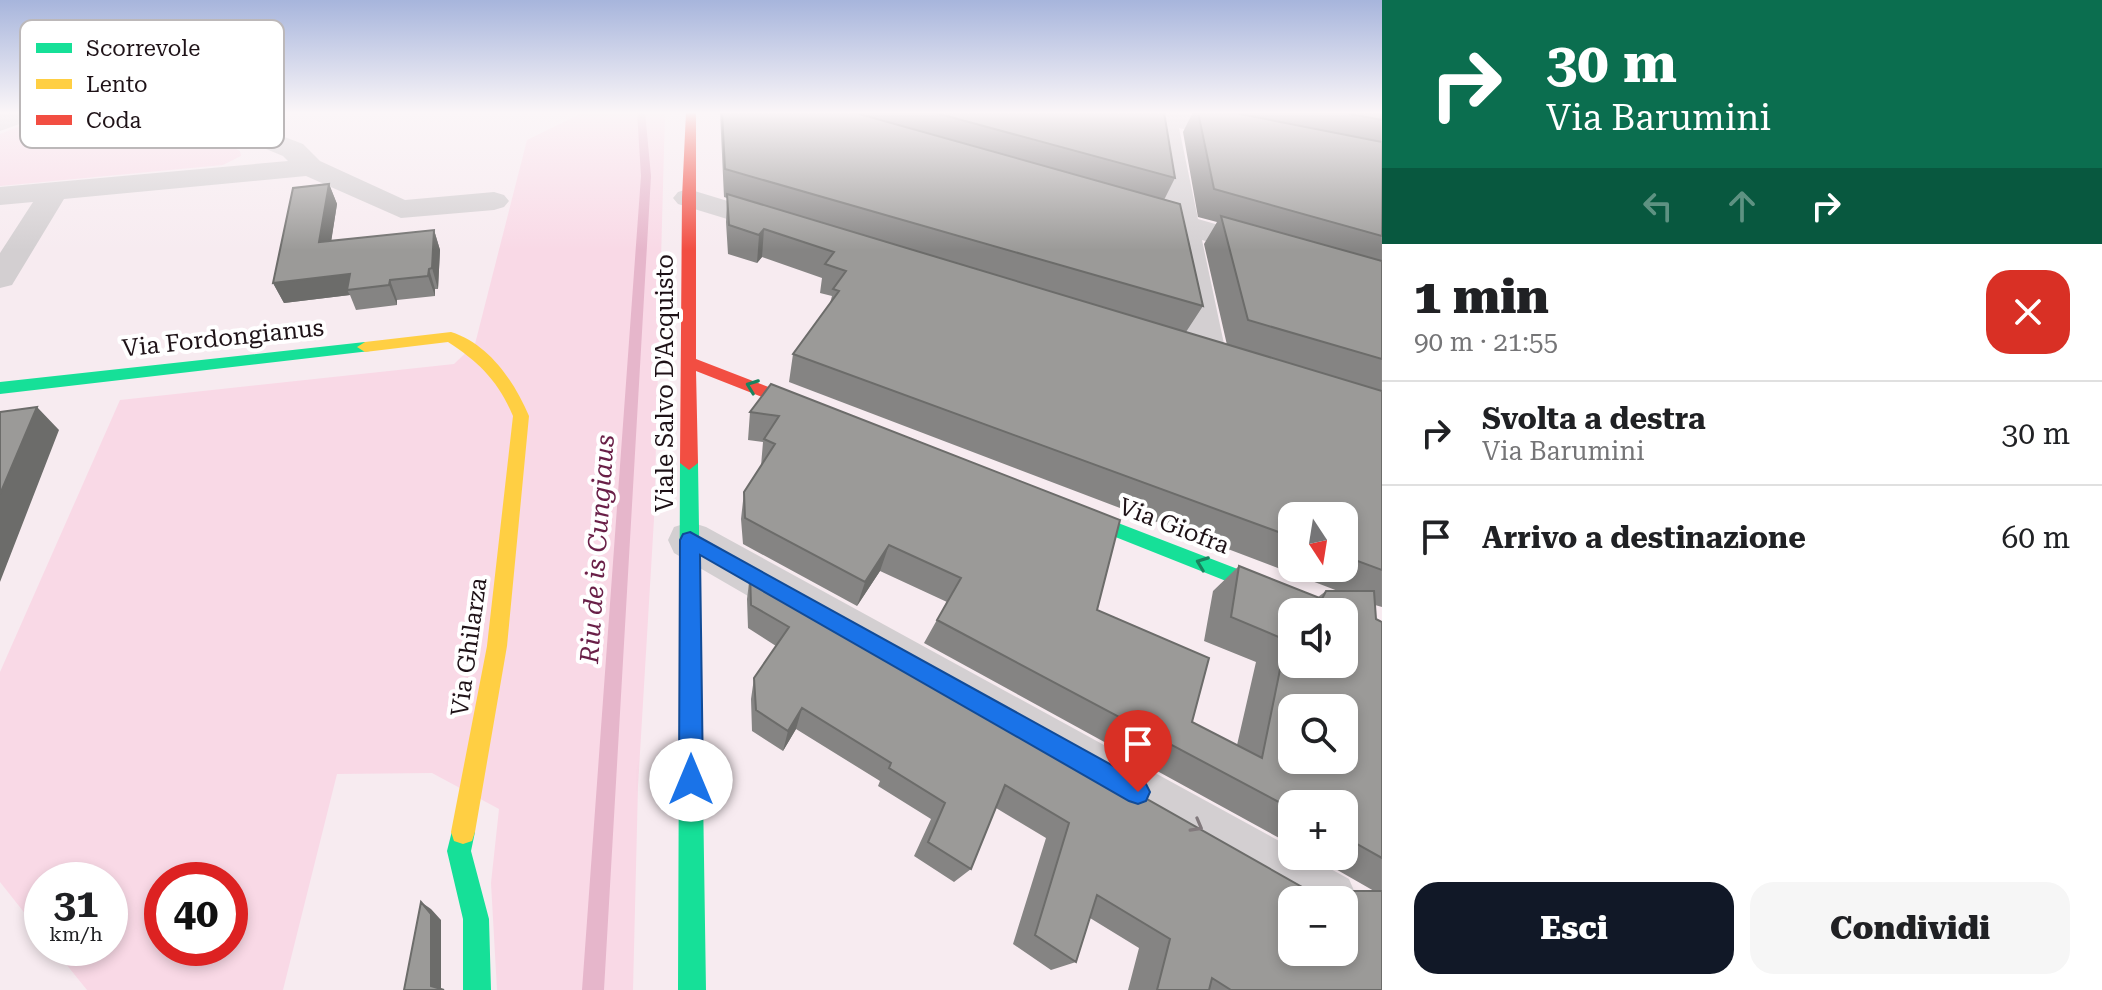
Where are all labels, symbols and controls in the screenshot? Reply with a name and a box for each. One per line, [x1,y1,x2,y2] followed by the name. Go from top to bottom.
[20,20,284,148] legend
[1546,30,1677,96] text: 30 m
[1414,32,1518,136] icon: right
[86,36,200,61] text: Scorrevole
[86,72,148,97] text: Lento
[1546,97,1771,139] text: Via Barumini
[86,108,141,133] text: Coda
[1636,184,1680,228] icon: left
[1720,184,1764,228] icon: ahead
[1804,184,1848,228] icon: right
[651,254,679,512] street label: Viale Salvo D'Acquisto
[1414,269,1549,325] text: 1 min
[1986,270,2070,354] button: close
[121,313,325,363] street label: Via Fordongianus
[1414,327,1558,357] text: 90 m · 21:55
[746,380,760,396] one-way arrow
[1482,401,1706,436] text: Svolta a destra
[1414,411,1458,455] icon: right
[2001,416,2070,451] text: 30 m
[574,434,620,665] water label: Riu de is Cungiaus
[1482,436,1644,466] text: Via Barumini
[1115,492,1233,560] street label: Via Giofra
[1278,502,1358,582] north arrow
[1278,502,1358,966] map controls
[1414,515,1458,559] icon: arrive
[1482,520,1806,555] text: Arrivo a destinazione
[2001,520,2070,555] text: 60 m
[1196,556,1210,573] one-way arrow
[445,576,493,718] street label: Via Ghilarza
[1278,598,1358,678] button: sound
[1278,694,1358,774] button: search
[1104,710,1172,792] pin
[1116,722,1160,766] icon: arrive
[649,738,733,822] position arrow
[1278,790,1358,870] button: +
[1188,816,1202,832] one-way arrow
[144,862,248,966] speed limit sign: 40
[54,880,98,927] text: 31
[1414,882,1734,974] button: Esci
[1750,882,2070,974] button: Condividi
[1278,886,1358,966] button: −
[49,922,103,946] text: km/h

